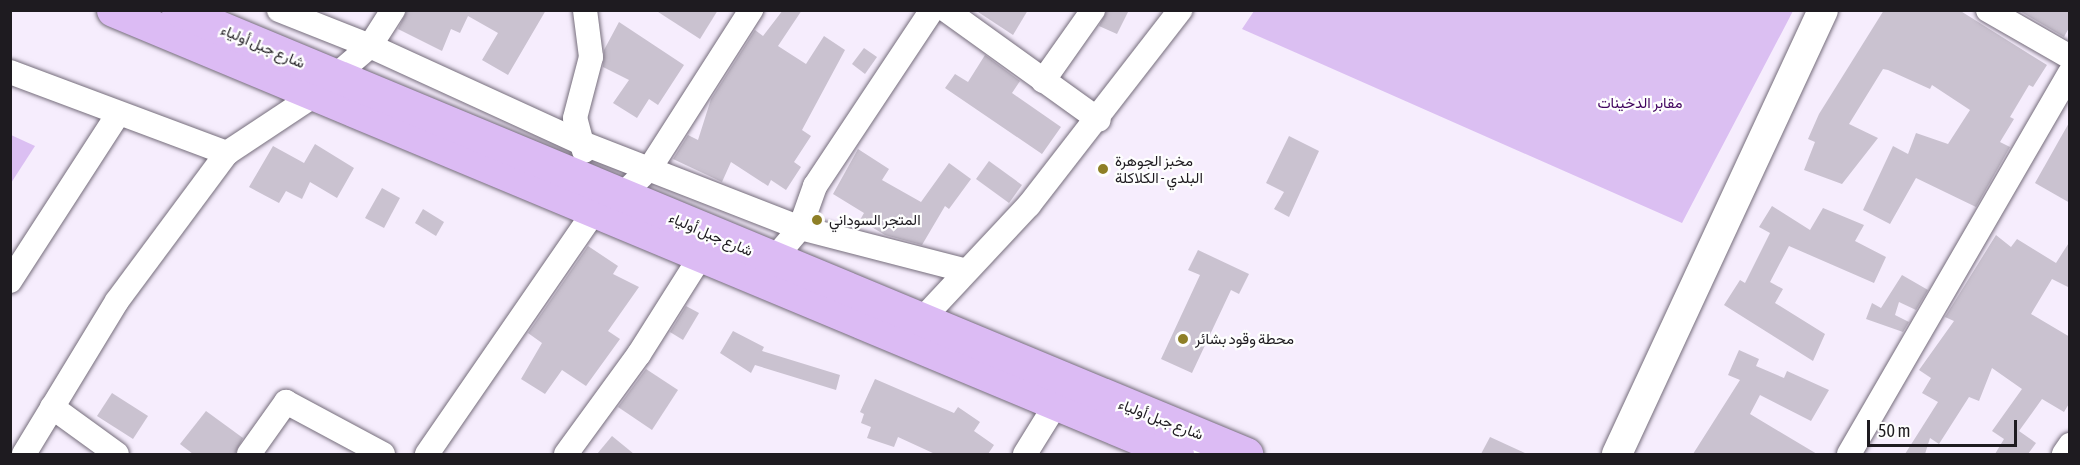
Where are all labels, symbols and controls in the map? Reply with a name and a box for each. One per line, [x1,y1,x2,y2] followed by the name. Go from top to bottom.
[218,20,308,72] street label: شارع جبل أولياء
[1597,94,1683,112] park label: مقابر الدخينات
[1115,151,1203,186] place label: مخبز الجوهرة البلدي - الكلاكلة
[1096,162,1110,176] marker: مخبز الجوهرة البلدي - الكلاكلة
[666,208,756,260] street label: شارع جبل أولياء
[829,211,921,229] place label: المتجر السوداني
[810,213,824,227] marker: المتجر السوداني
[1195,330,1294,348] place label: محطة وقود بشائر
[1176,332,1190,346] marker: محطة وقود بشائر
[1116,395,1206,443] street label: شارع جبل أولياء
[1870,408,2020,446] scale bar
[1878,420,1910,441] text: 50 m

